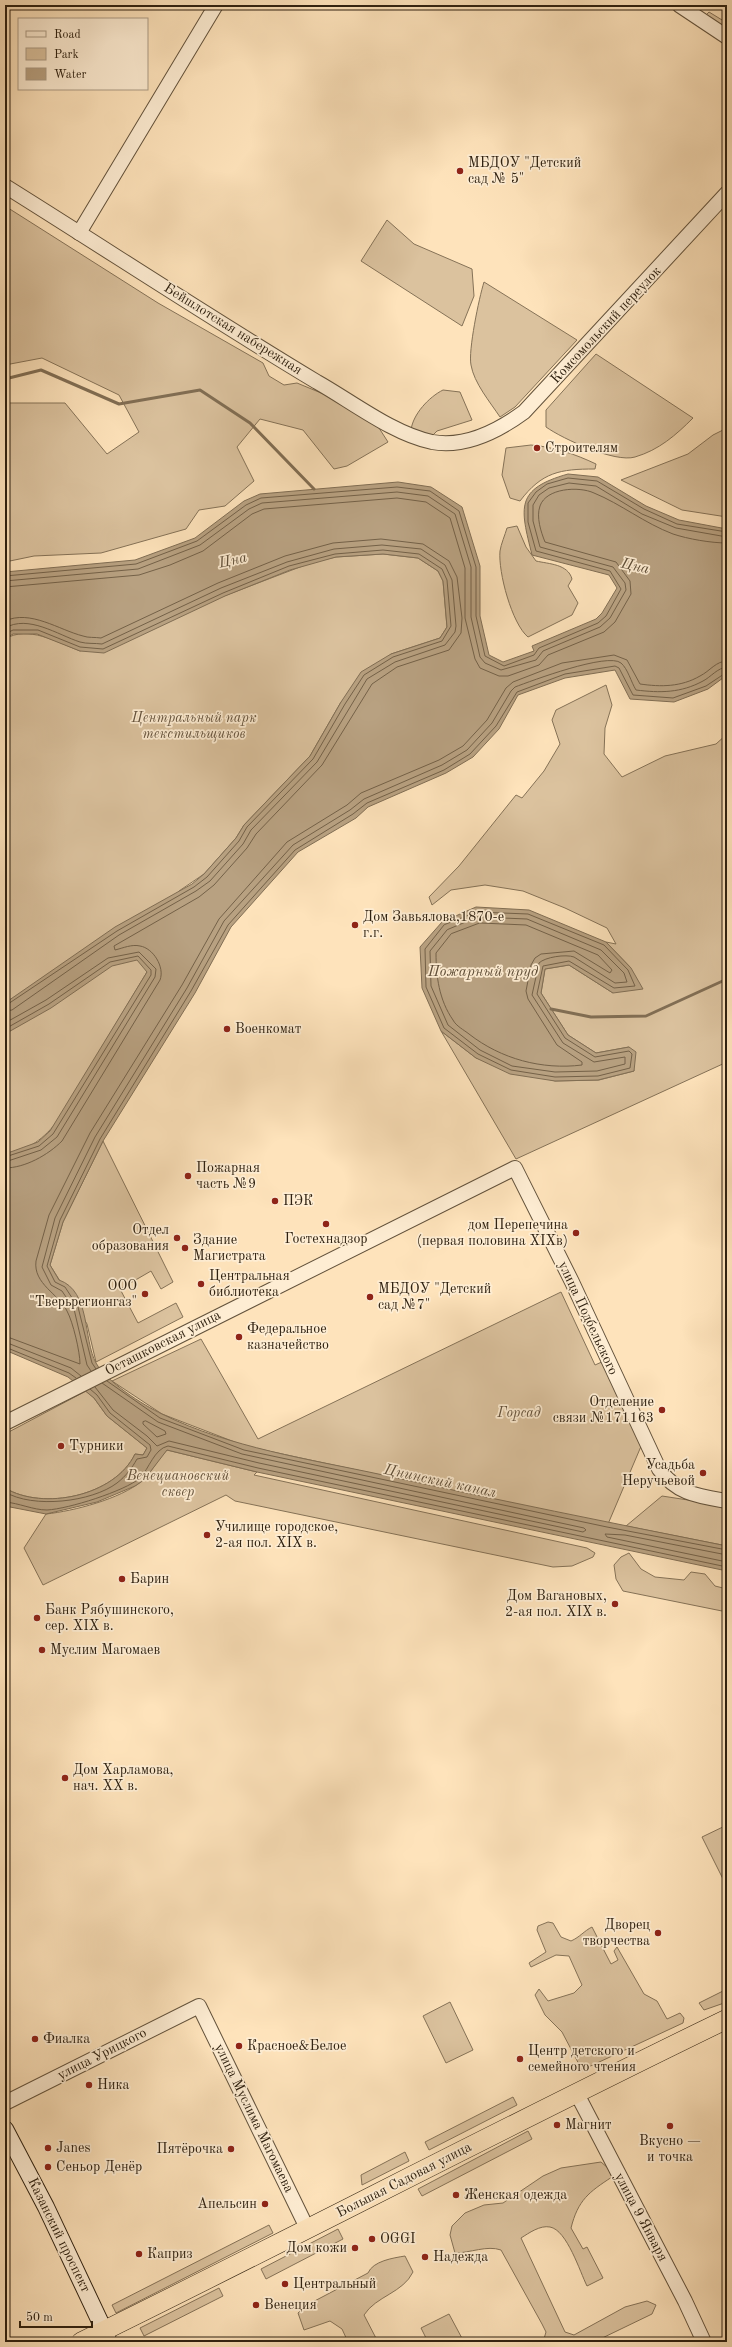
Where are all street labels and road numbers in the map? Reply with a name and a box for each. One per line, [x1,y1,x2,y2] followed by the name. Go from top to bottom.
[548,264,664,386] street label: Комсомольский переулок
[161,281,305,377] street label: Бейшлотская набережная
[556,1259,620,1377] street label: улица Подбельского
[103,1308,223,1378] street label: Осташковская улица
[55,2025,149,2082] street label: улица Урицкого
[212,2041,296,2195] street label: улица Муслима Магомаева
[334,2140,474,2220] street label: Большая Садовая улица
[612,2170,670,2264] street label: улица 9 Января
[25,2175,93,2295] street label: Казанский проспект

